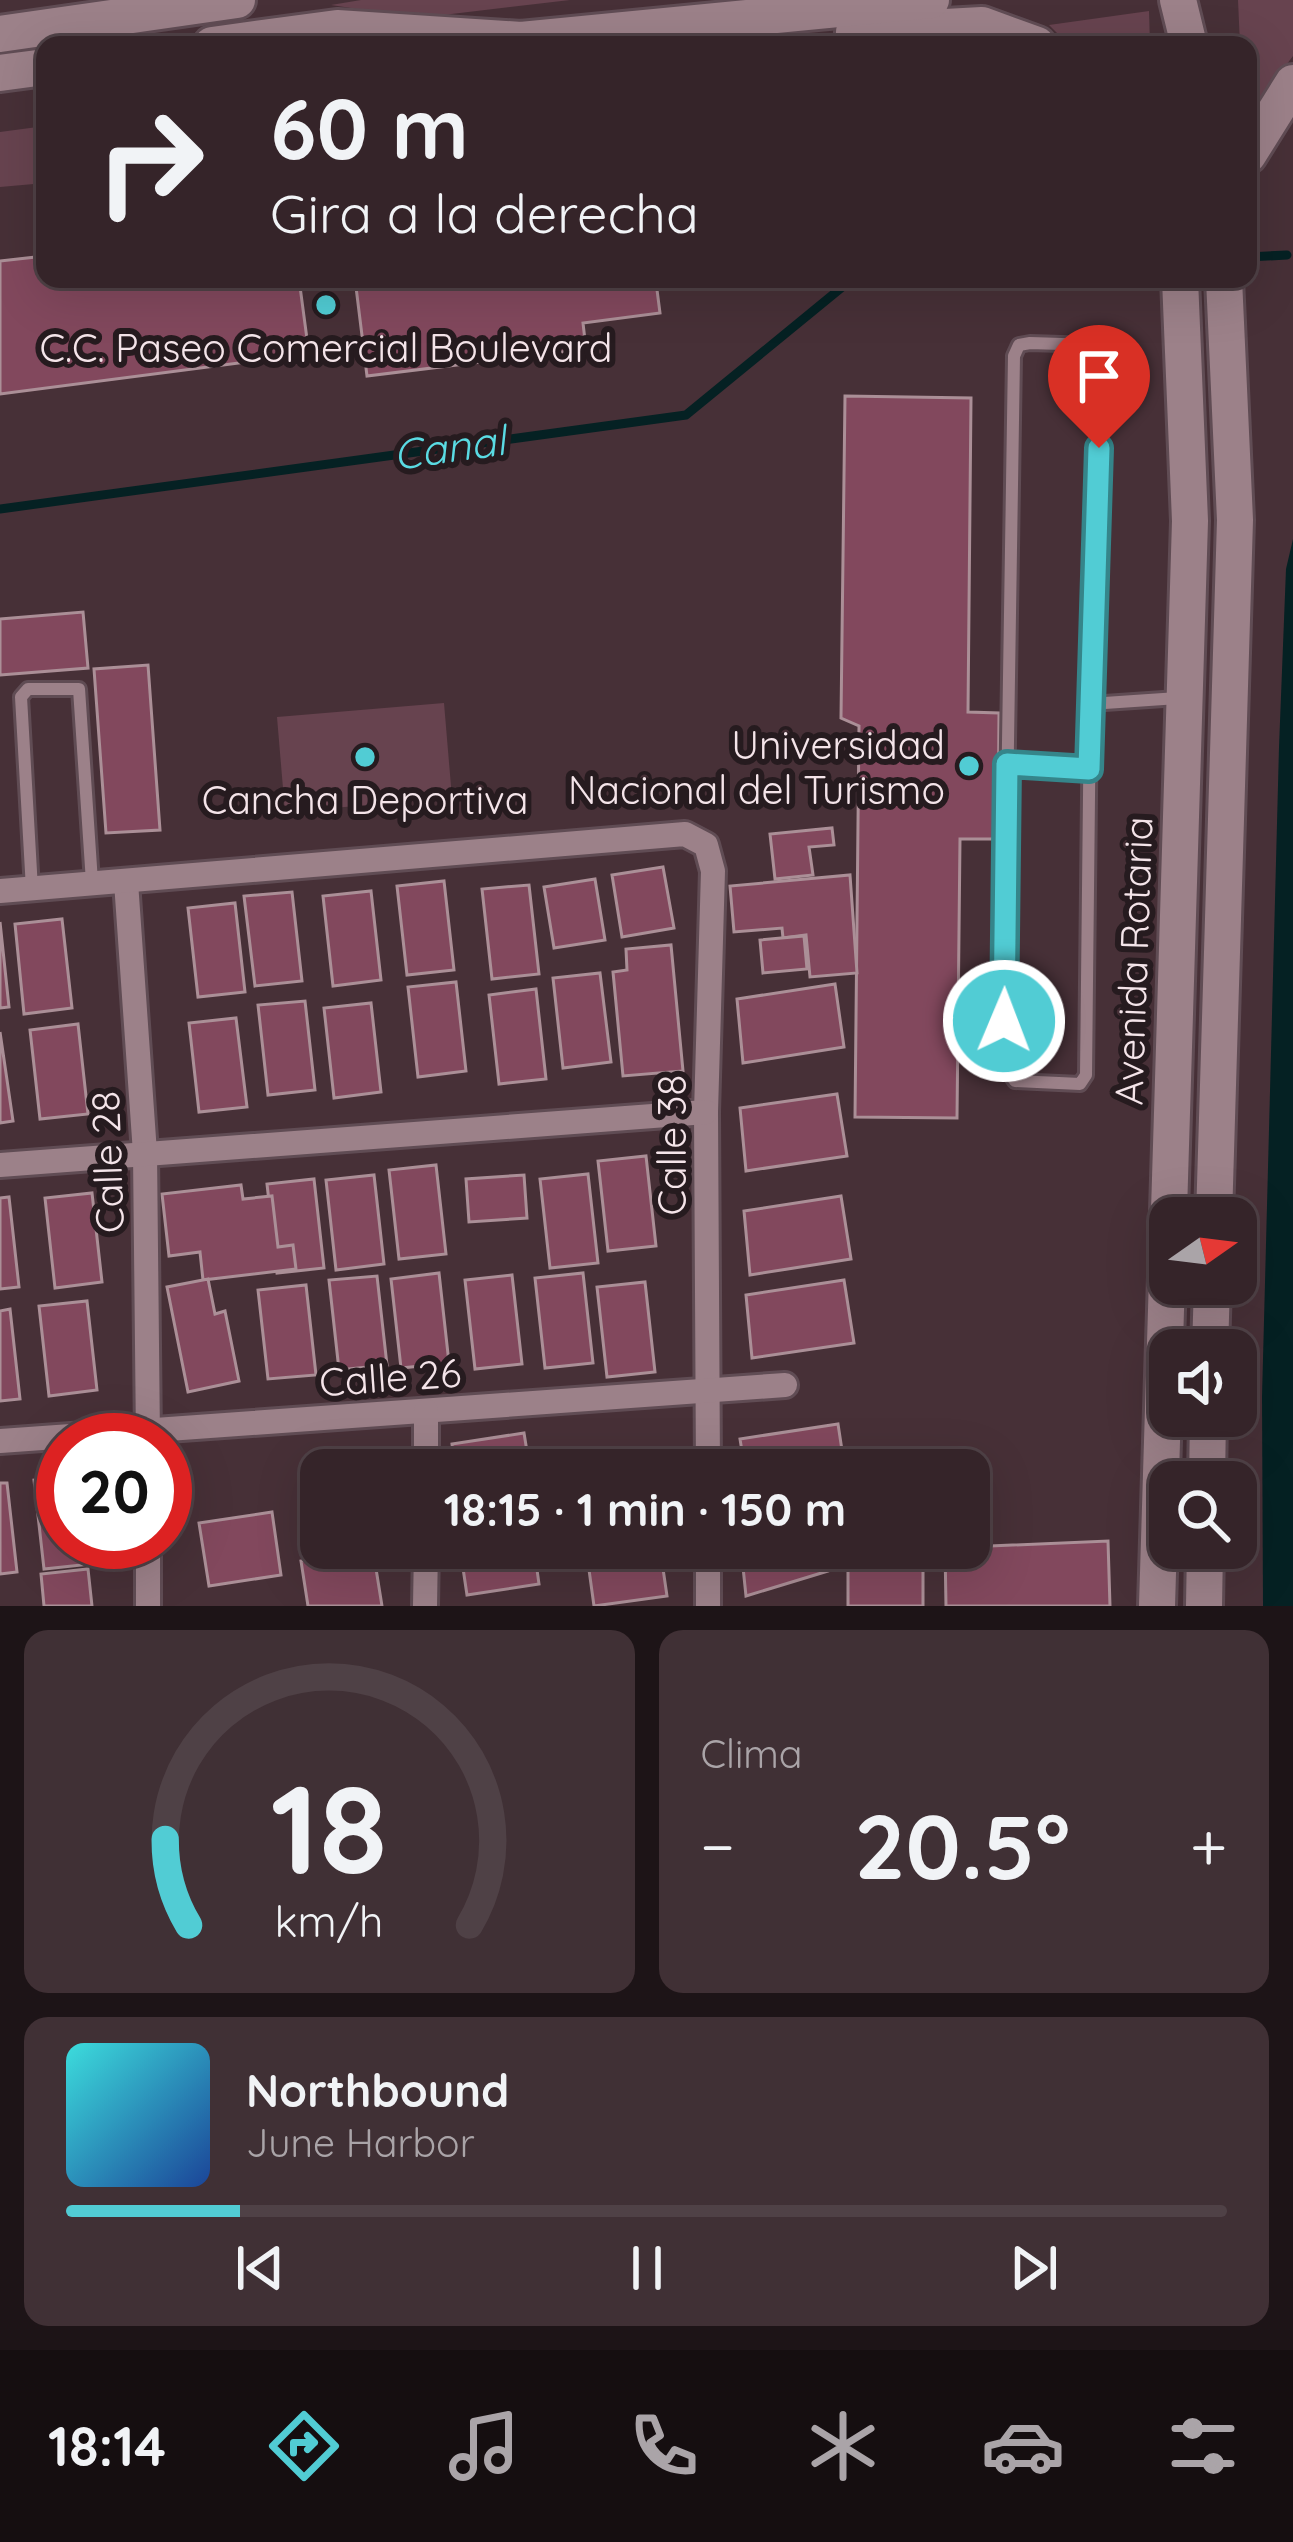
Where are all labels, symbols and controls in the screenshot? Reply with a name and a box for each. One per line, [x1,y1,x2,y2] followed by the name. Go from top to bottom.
[270,75,469,180] text: 60 m
[72,84,228,240] icon: right
[270,179,699,247] text: Gira a la derecha
[313,292,339,318] marker: C.C. Paseo Comercial Boulevard
[40,323,613,372] place label: C.C. Paseo Comercial Boulevard
[1048,325,1150,448] pin
[1066,343,1132,409] icon: arrive
[390,412,513,481] water label: Canal
[568,720,945,814] place label: Universidad Nacional del Turismo
[352,744,378,770] marker: Cancha Deportiva
[956,753,982,779] marker: Universidad Nacional del Turismo
[202,775,528,824] place label: Cancha Deportiva
[1103,816,1163,1106] street label: Avenida Rotaria
[941,958,1067,1084] position arrow
[647,1075,696,1215] street label: Calle 38
[80,1090,134,1234] street label: Calle 28
[1149,1197,1257,1305] north arrow
[1149,1197,1257,1569] map controls
[1149,1329,1257,1437] button: sound
[318,1348,462,1406] street label: Calle 26
[36,1413,192,1569] speed limit sign: 20
[1149,1461,1257,1569] button: search
[444,1481,846,1537] text: 18:15 · 1 min · 150 m
[701,1729,803,1778] text: Clima
[271,1749,388,1905] text: 18
[854,1789,1070,1902] text: 20.5°
[701,1804,735,1887] text: −
[1190,1804,1227,1887] text: +
[275,1893,384,1947] text: km/h
[246,2062,509,2118] text: Northbound
[246,2118,475,2167] text: June Harbor
[227,2235,293,2301] icon: previous
[614,2235,680,2301] icon: pause
[1001,2235,1067,2301] icon: next
[262,2404,346,2488] icon: directions
[442,2404,526,2488] icon: music
[622,2404,706,2488] icon: phone
[801,2404,885,2488] icon: climate
[981,2404,1065,2488] icon: car
[1161,2404,1245,2488] icon: filters
[48,2412,166,2480] text: 18:14

